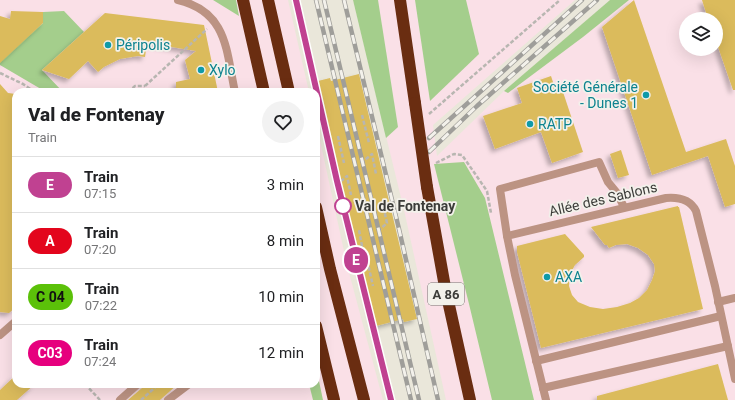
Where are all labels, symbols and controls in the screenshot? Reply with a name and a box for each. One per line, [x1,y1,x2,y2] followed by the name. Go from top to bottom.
[679,12,723,56] map controls
[679,12,723,56] button: layers
[116,37,170,53] place label: Péripolis
[103,40,113,50] marker: Péripolis
[209,62,236,78] place label: Xylo
[196,65,206,75] marker: Xylo
[533,79,638,111] place label: Société Générale - Dunes 1
[641,90,651,100] marker: Société Générale - Dunes 1
[262,101,304,143] button: heart
[28,103,165,126] text: Val de Fontenay
[538,116,572,132] place label: RATP
[525,119,535,129] marker: RATP
[28,130,57,145] text: Train
[84,168,118,186] text: Train
[267,176,304,194] text: 3 min
[46,177,54,193] text: E
[547,179,659,219] street label: Allée des Sablons
[84,186,116,201] text: 07:15
[334,197,352,215] marker: Val de Fontenay
[355,198,456,214] place label: Val de Fontenay
[84,224,118,242] text: Train
[267,232,304,250] text: 8 min
[45,233,55,249] text: A
[84,242,116,257] text: 07:20
[343,247,369,273] line badge: E
[352,252,360,268] text: E
[555,269,582,285] place label: AXA
[542,272,552,282] marker: AXA
[85,280,119,298] text: Train
[428,283,464,305] road number: A 86
[258,288,304,306] text: 10 min
[36,289,65,305] text: C 04
[85,298,117,313] text: 07:22
[84,336,118,354] text: Train
[258,344,304,362] text: 12 min
[37,345,63,361] text: C03
[84,354,116,369] text: 07:24

